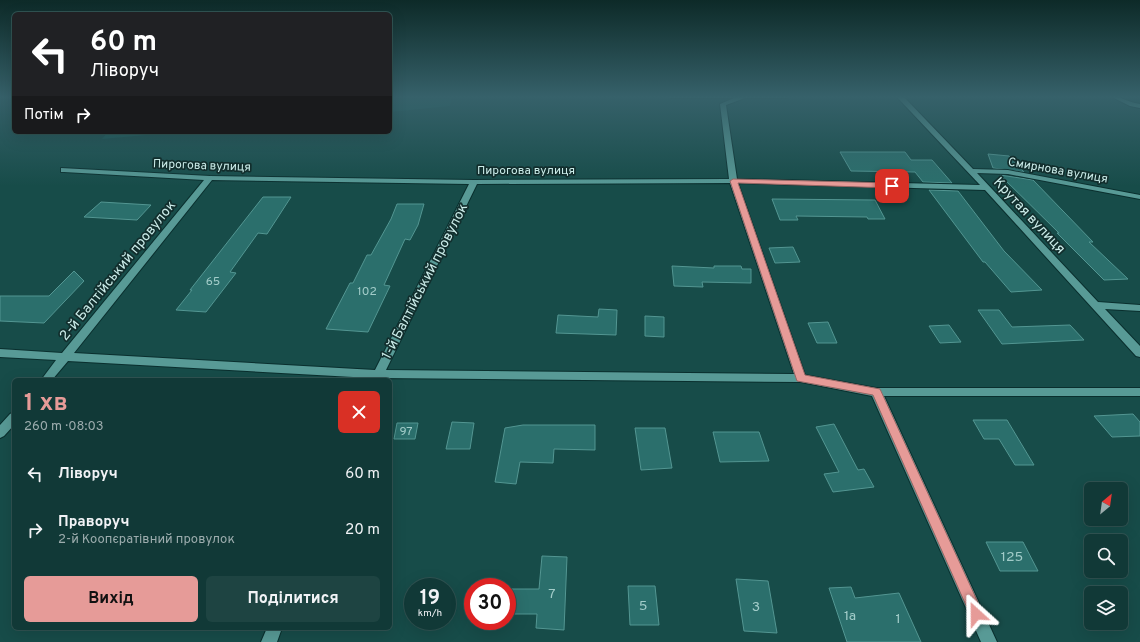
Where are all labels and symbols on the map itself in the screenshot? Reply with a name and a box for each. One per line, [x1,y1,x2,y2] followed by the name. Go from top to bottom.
[1007,154,1109,188] street label: Смирнова вулиця
[153,156,251,176] street label: Пирогова вулиця
[477,163,575,179] street label: Пирогова вулиця
[875,169,909,203] pin
[989,174,1069,258] street label: Крутая вулиця
[56,198,180,344] street label: 2-й Балтійський провулок
[379,201,472,362] street label: 1-й Балтійський провулок
[206,274,220,290] house number: 65
[357,284,377,300] house number: 102
[399,424,413,440] house number: 97
[1084,482,1128,526] north arrow
[1001,549,1023,566] house number: 125
[464,578,516,630] speed limit sign: 30
[548,586,556,603] house number: 7
[955,593,997,635] position arrow
[639,598,647,615] house number: 5
[752,599,760,616] house number: 3
[844,608,856,625] house number: 1а
[895,611,901,628] house number: 1

